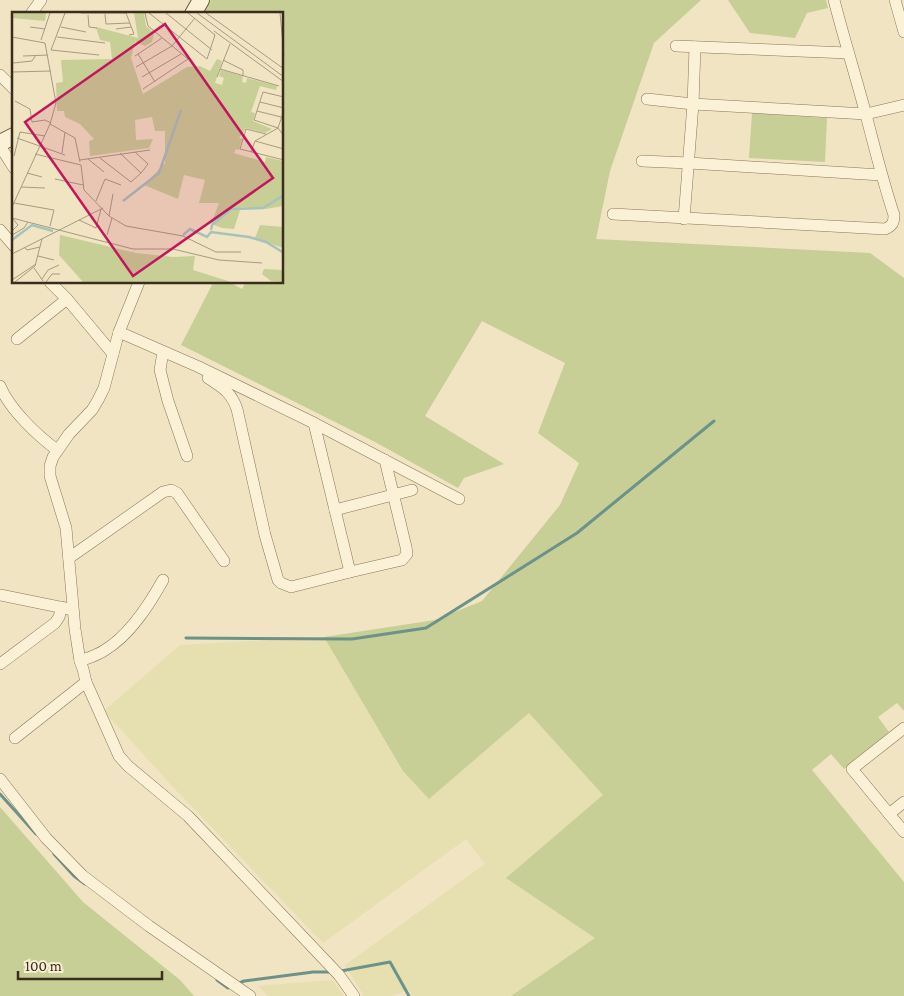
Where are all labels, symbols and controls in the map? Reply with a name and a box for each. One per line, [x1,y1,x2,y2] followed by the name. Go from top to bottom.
[12,12,284,284] inset map
[18,948,161,980] scale bar
[25,958,62,974] text: 100 m

